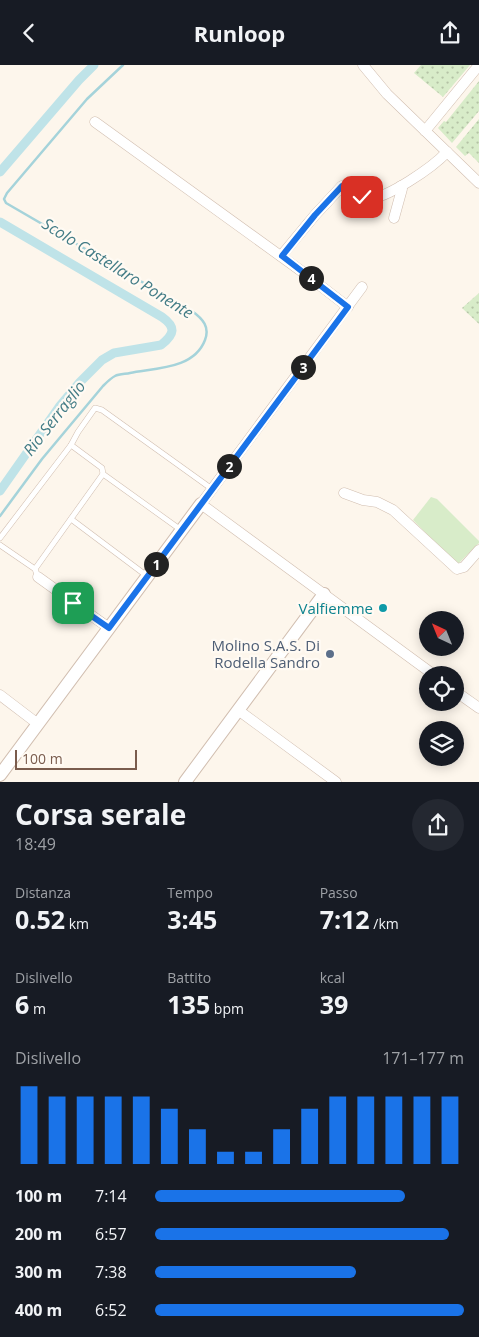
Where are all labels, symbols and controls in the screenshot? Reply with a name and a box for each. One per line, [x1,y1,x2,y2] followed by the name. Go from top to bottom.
[194,18,285,48] text: Runloop
[15,19,43,47] icon: back
[436,19,464,47] icon: share
[341,176,383,218] pin
[348,183,376,211] icon: check
[38,212,198,324] water label: Scolo Castellaro Ponente
[298,265,324,291] pin: 4
[307,269,316,288] text: 4
[290,355,316,379] pin: 3
[299,358,308,377] text: 3
[18,376,90,460] water label: Rio Serraglio
[216,453,242,479] pin: 2
[225,457,234,476] text: 2
[144,551,168,577] pin: 1
[152,555,161,574] text: 1
[52,582,94,624] pin
[59,589,87,617] icon: arrive
[298,598,373,618] place label: Valfiemme
[377,602,389,614] marker: Valfiemme
[419,611,464,656] north arrow
[419,611,464,766] map controls
[211,635,320,672] place label: Molino S.A.S. Di Rodella Sandro
[324,648,336,660] marker: Molino S.A.S. Di Rodella Sandro
[419,666,464,711] button: locate
[419,721,464,766] button: layers
[15,747,138,770] scale bar
[22,749,63,768] text: 100 m
[15,795,186,833] text: Corsa serale
[412,799,464,851] button: share
[15,833,56,855] text: 18:49
[15,883,71,902] text: Distanza
[167,883,213,902] text: Tempo
[320,883,358,902] text: Passo
[15,902,65,936] text: 0.52
[167,902,217,936] text: 3:45
[320,902,370,936] text: 7:12
[65,914,89,933] text: km
[370,914,399,933] text: /km
[15,968,73,987] text: Dislivello
[167,968,211,987] text: Battito
[320,968,345,987] text: kcal
[15,987,29,1021] text: 6
[167,987,210,1021] text: 135
[320,987,348,1021] text: 39
[29,999,46,1018] text: m
[210,999,244,1018] text: bpm
[15,1047,81,1069] text: Dislivello
[382,1047,464,1069] text: 171–177 m
[15,1185,62,1207] text: 100 m
[95,1185,127,1207] text: 7:14
[15,1223,62,1245] text: 200 m
[95,1223,127,1245] text: 6:57
[15,1261,62,1283] text: 300 m
[95,1261,127,1283] text: 7:38
[15,1299,62,1321] text: 400 m
[95,1299,127,1321] text: 6:52

